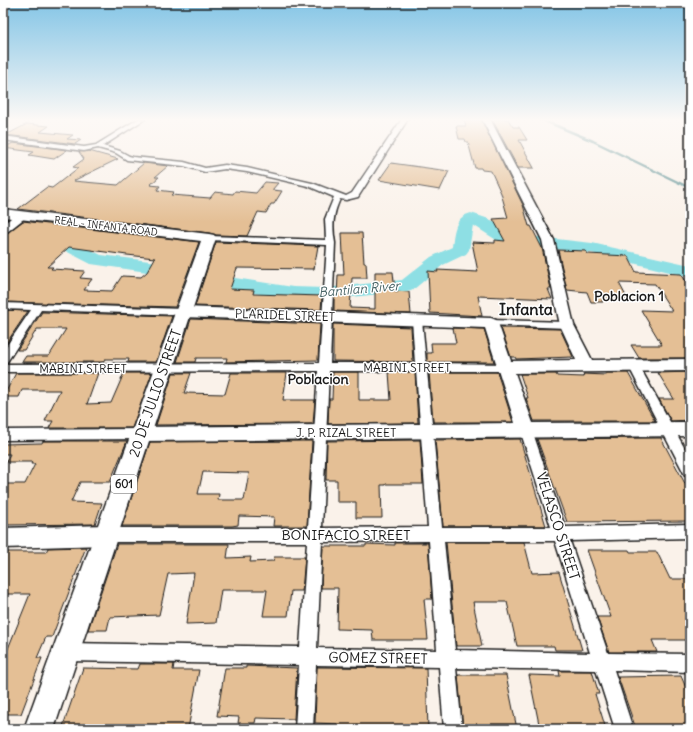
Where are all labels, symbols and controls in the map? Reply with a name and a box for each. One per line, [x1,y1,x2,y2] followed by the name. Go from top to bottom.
[54,213,158,239] street label: REAL - INFANTA ROAD
[318,277,402,301] water label: Bantilan River
[594,287,664,305] district label: Poblacion 1
[499,299,553,319] district label: Infanta
[235,306,335,324] street label: PLARIDEL STREET
[125,327,185,459] street label: 20 DE JULIO STREET
[363,360,451,375] street label: MABINI STREET
[39,361,127,376] street label: MABINI STREET
[287,370,349,388] district label: Poblacion
[296,425,396,440] street label: J. P. RIZAL STREET
[532,470,584,582] street label: VELASCO STREET
[111,475,137,493] road number: 601
[281,526,411,544] street label: BONIFACIO STREET
[328,648,428,668] street label: GOMEZ STREET

